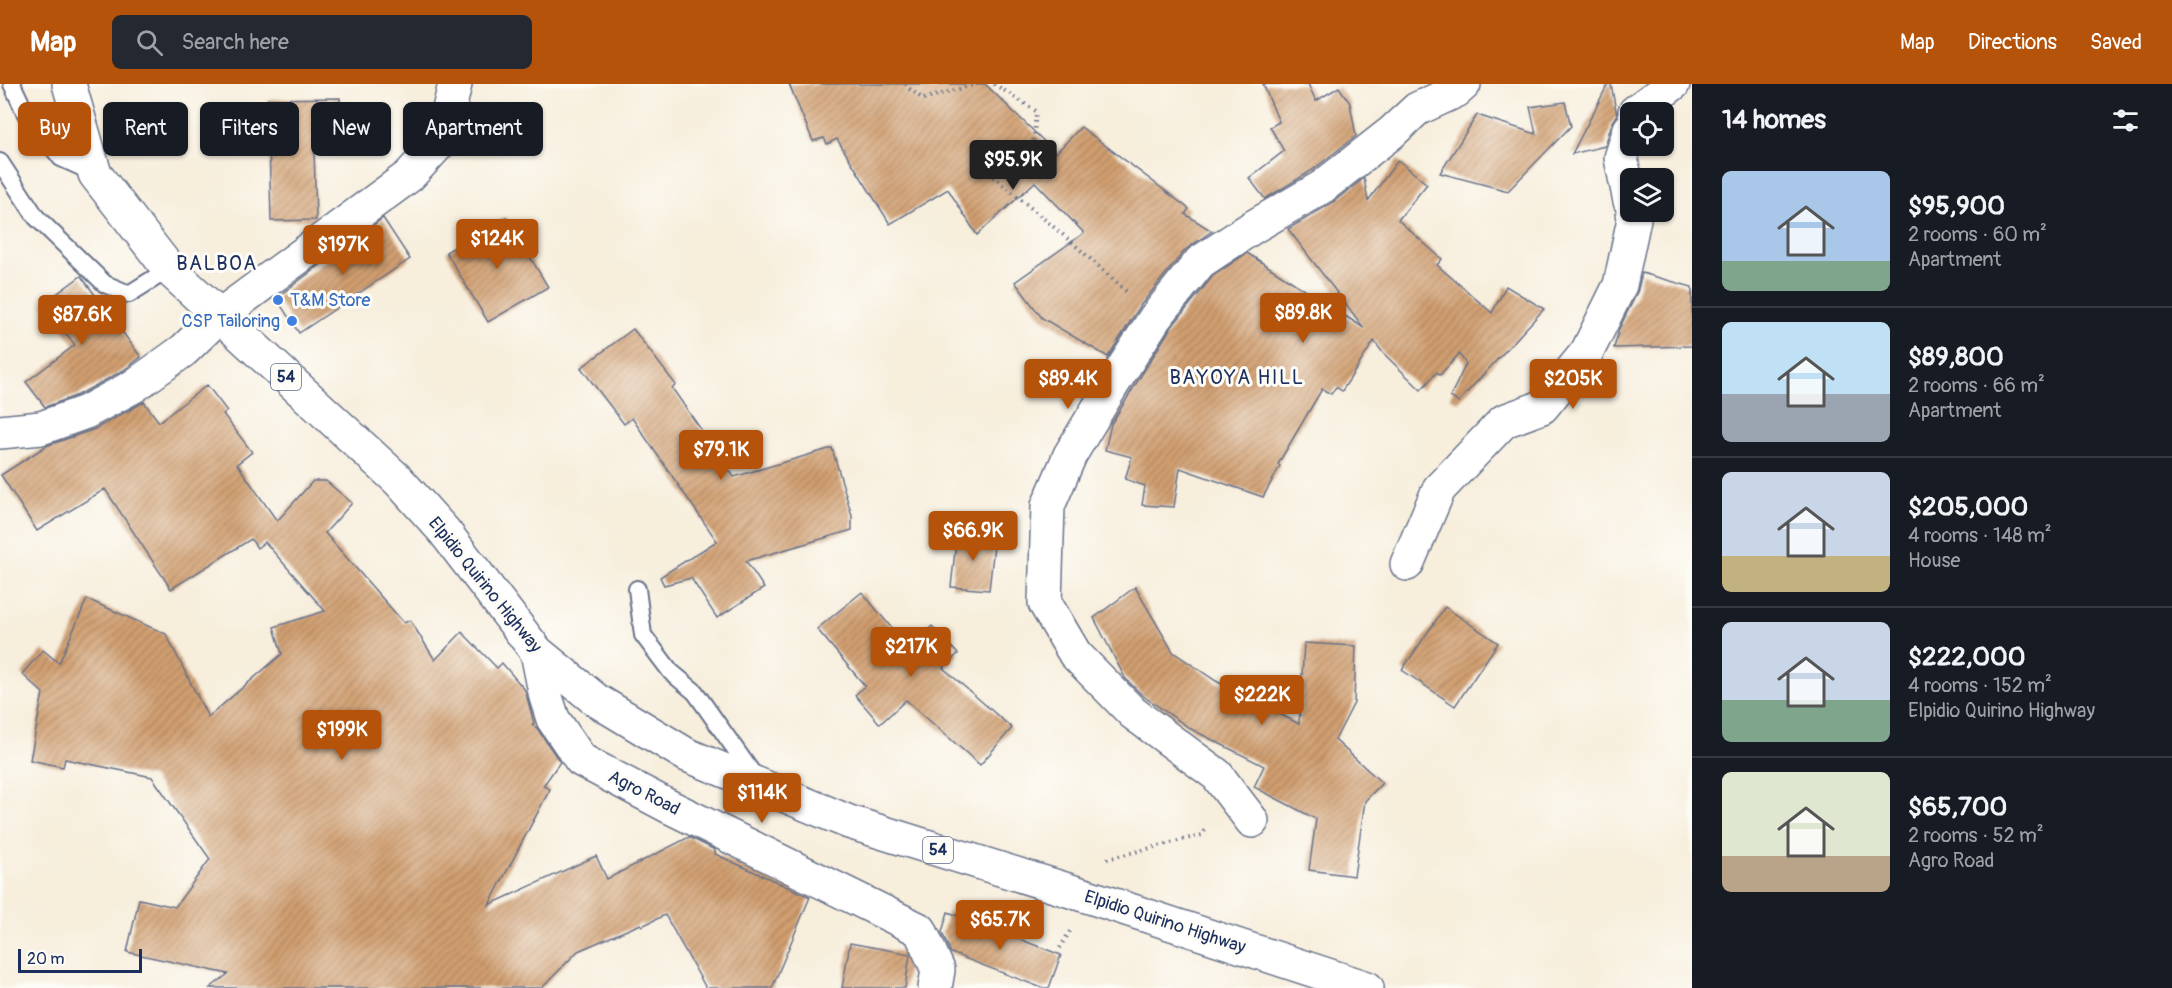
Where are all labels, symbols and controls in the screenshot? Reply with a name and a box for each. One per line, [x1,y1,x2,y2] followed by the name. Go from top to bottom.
[112,15,532,69] search box
[30,25,76,60] text: Map
[133,26,166,59] icon: search
[181,28,289,56] text: Search here
[1900,29,1935,56] text: Map
[1968,29,2057,56] text: Directions
[2090,29,2142,56] text: Saved
[18,102,91,156] chip: Buy
[103,102,188,156] chip: Rent
[200,102,299,156] chip: Filters
[311,102,391,156] chip: New
[403,102,543,156] chip: Apartment
[1620,102,1674,222] map controls
[1620,102,1674,156] button: locate
[1722,104,1826,136] text: 14 homes
[2109,104,2142,137] icon: filters
[964,140,1062,191] pin: $95.9K
[984,147,1042,172] text: $95.9K
[1620,168,1674,222] button: layers
[1908,190,2005,222] text: $95,900
[1770,195,1842,267] icon: home
[455,219,539,270] pin: $124K
[1908,222,2047,247] text: 2 rooms · 60 m²
[301,225,385,276] pin: $197K
[470,226,524,251] text: $124K
[317,232,369,257] text: $197K
[1908,247,2001,272] text: Apartment
[176,251,258,276] district label: BALBOA
[290,289,371,312] place label: T&M Store
[271,293,285,307] marker: T&M Store
[1254,293,1352,344] pin: $89.8K
[33,295,131,346] pin: $87.6K
[1274,300,1332,325] text: $89.8K
[52,302,112,327] text: $87.6K
[181,310,280,333] place label: CSP Tailoring
[285,314,299,328] marker: CSP Tailoring
[1908,341,2004,373] text: $89,800
[1770,346,1842,418] icon: home
[1019,359,1117,410] pin: $89.4K
[1531,359,1615,410] pin: $205K
[271,364,301,390] road number: 54
[1170,365,1304,390] district label: BAYOYA HILL
[1038,366,1098,391] text: $89.4K
[1544,366,1602,391] text: $205K
[1908,373,2045,398] text: 2 rooms · 66 m²
[1908,398,2001,423] text: Apartment
[672,430,770,481] pin: $79.1K
[693,437,749,462] text: $79.1K
[1908,491,2028,523] text: $205,000
[1770,496,1842,568] icon: home
[924,511,1022,562] pin: $66.9K
[423,512,547,658] street label: Elpidio Quirino Highway
[943,518,1003,543] text: $66.9K
[1908,523,2052,548] text: 4 rooms · 148 m²
[1908,548,1960,573] text: House
[869,627,953,678] pin: $217K
[885,634,937,659] text: $217K
[1908,641,2026,673] text: $222,000
[1770,646,1842,718] icon: home
[1908,673,2052,698] text: 4 rooms · 152 m²
[1220,675,1304,726] pin: $222K
[1234,682,1290,707] text: $222K
[1908,698,2095,723] text: Elpidio Quirino Highway
[300,710,384,761] pin: $199K
[316,717,368,742] text: $199K
[604,765,684,821] street label: Agro Road
[720,773,804,824] pin: $114K
[737,780,787,805] text: $114K
[1908,791,2007,823] text: $65,700
[1770,796,1842,868] icon: home
[1908,823,2044,848] text: 2 rooms · 52 m²
[923,837,953,863] road number: 54
[1908,848,1994,873] text: Agro Road
[1081,885,1249,959] street label: Elpidio Quirino Highway
[951,900,1049,951] pin: $65.7K
[970,907,1030,932] text: $65.7K
[18,946,142,974] scale bar
[27,949,65,969] text: 20 m

